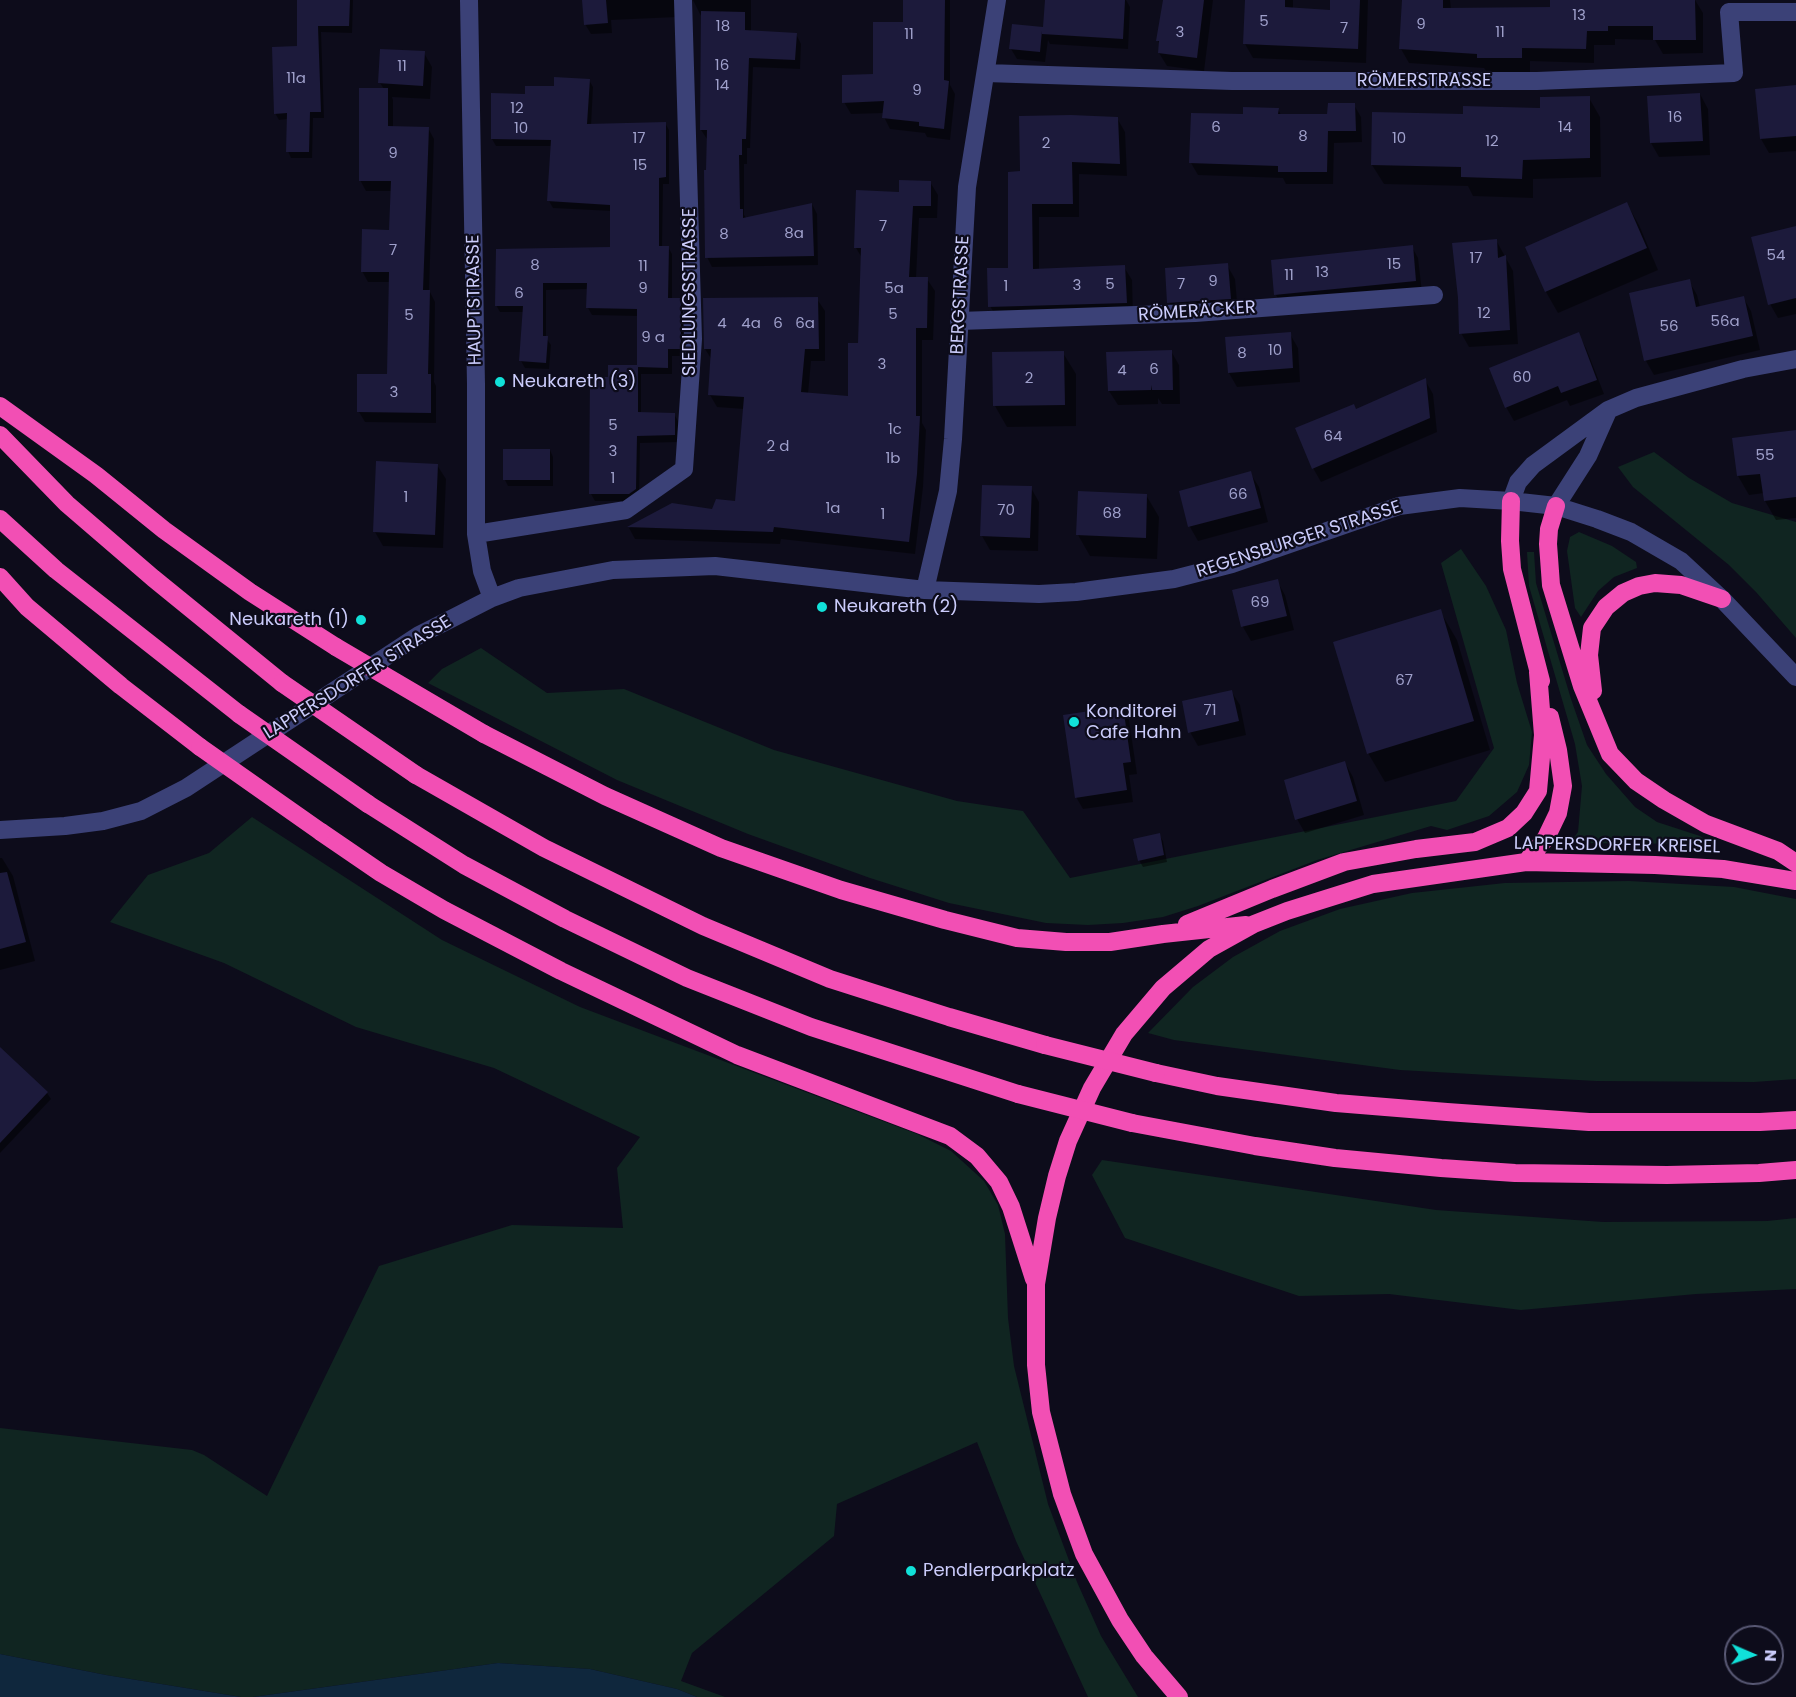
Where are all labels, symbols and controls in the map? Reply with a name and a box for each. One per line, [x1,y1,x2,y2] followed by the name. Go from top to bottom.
[1572,7,1586,25] house number: 13
[1259,13,1269,31] house number: 5
[1416,16,1426,34] house number: 9
[716,18,730,36] house number: 18
[1340,20,1348,38] house number: 7
[1176,24,1184,42] house number: 3
[1495,24,1505,42] house number: 11
[904,26,914,44] house number: 11
[715,57,729,75] house number: 16
[397,58,407,76] house number: 11
[286,70,306,88] house number: 11a
[1357,70,1491,92] street label: RÖMERSTRASSE
[715,77,729,95] house number: 14
[912,82,922,100] house number: 9
[510,100,524,118] house number: 12
[1668,109,1682,127] house number: 16
[1211,119,1221,137] house number: 6
[1558,119,1572,137] house number: 14
[514,120,528,138] house number: 10
[1298,128,1308,146] house number: 8
[633,130,645,148] house number: 17
[1392,130,1406,148] house number: 10
[1485,133,1499,151] house number: 12
[1042,135,1050,153] house number: 2
[388,145,398,163] house number: 9
[633,157,647,175] house number: 15
[679,208,701,376] street label: SIEDLUNGSSTRASSE
[879,218,887,236] house number: 7
[784,225,804,243] house number: 8a
[719,226,729,244] house number: 8
[463,234,487,366] street label: HAUPTSTRASSE
[947,235,975,355] street label: BERGSTRASSE
[389,242,397,260] house number: 7
[1767,247,1785,265] house number: 54
[1470,250,1482,268] house number: 17
[1387,256,1401,274] house number: 15
[530,257,540,275] house number: 8
[638,258,648,276] house number: 11
[1315,264,1329,282] house number: 13
[1284,267,1294,285] house number: 11
[1208,273,1218,291] house number: 9
[1105,276,1115,294] house number: 5
[1177,276,1185,294] house number: 7
[1073,277,1081,295] house number: 3
[1004,278,1008,296] house number: 1
[638,280,648,298] house number: 9
[884,280,904,298] house number: 5a
[514,285,524,303] house number: 6
[1138,297,1256,327] street label: RÖMERÄCKER
[1477,305,1491,323] house number: 12
[888,306,898,324] house number: 5
[404,307,414,325] house number: 5
[1710,313,1740,331] house number: 56a
[717,315,727,333] house number: 4
[741,315,761,333] house number: 4a
[773,315,783,333] house number: 6
[795,315,815,333] house number: 6a
[1660,318,1678,336] house number: 56
[641,329,665,347] house number: 9 a
[1268,342,1282,360] house number: 10
[1237,345,1247,363] house number: 8
[878,356,886,374] house number: 3
[1149,361,1159,379] house number: 6
[1117,362,1127,380] house number: 4
[1513,369,1531,387] house number: 60
[1025,370,1033,388] house number: 2
[512,371,636,393] place label: Neukareth (3)
[493,375,507,389] marker: Neukareth (3)
[390,384,398,402] house number: 3
[608,417,618,435] house number: 5
[888,421,902,439] house number: 1c
[1324,428,1342,446] house number: 64
[767,438,789,456] house number: 2 d
[609,443,617,461] house number: 3
[1756,447,1774,465] house number: 55
[886,450,900,468] house number: 1b
[611,470,615,488] house number: 1
[1228,486,1248,504] house number: 66
[404,489,408,507] house number: 1
[1194,497,1404,583] street label: REGENSBURGER STRASSE
[826,500,840,518] house number: 1a
[997,502,1015,520] house number: 70
[1103,505,1121,523] house number: 68
[881,506,885,524] house number: 1
[1251,594,1269,612] house number: 69
[834,596,958,618] place label: Neukareth (2)
[815,600,829,614] marker: Neukareth (2)
[229,609,349,631] place label: Neukareth (1)
[260,611,456,745] street label: LAPPERSDORFER STRASSE
[354,613,368,627] marker: Neukareth (1)
[1395,672,1413,690] house number: 67
[1086,701,1182,744] place label: Konditorei Cafe Hahn
[1204,702,1216,720] house number: 71
[1067,715,1081,729] marker: Konditorei Cafe Hahn
[1514,833,1720,859] street label: LAPPERSDORFER KREISEL
[923,1560,1074,1582] place label: Pendlerparkplatz
[904,1564,918,1578] marker: Pendlerparkplatz
[1724,1625,1784,1685] north arrow
[1759,1649,1782,1662] text: N

